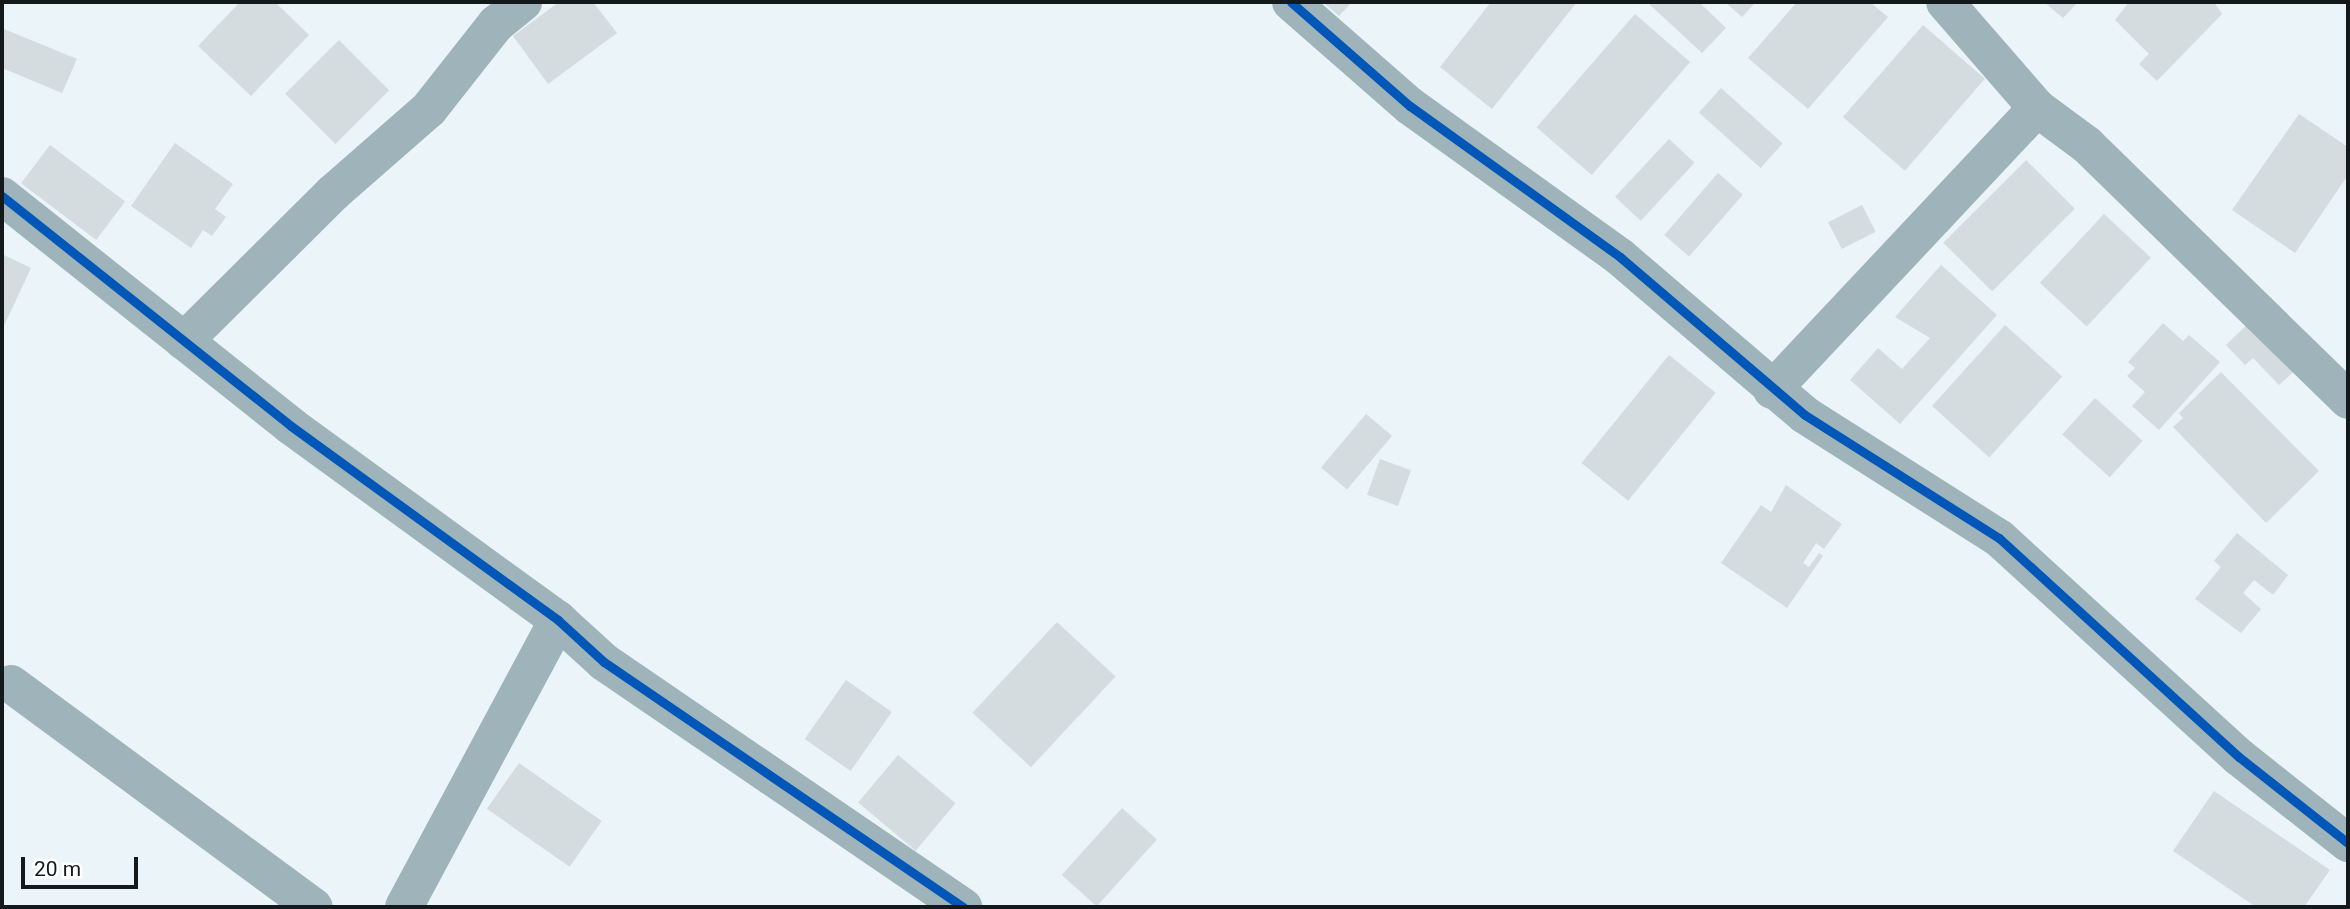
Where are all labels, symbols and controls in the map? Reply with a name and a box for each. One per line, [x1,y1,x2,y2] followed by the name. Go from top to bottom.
[24,842,142,886] scale bar
[34,857,81,881] text: 20 m

